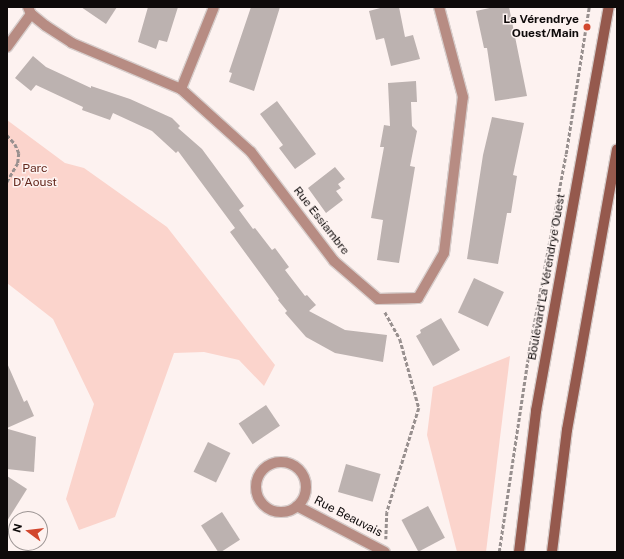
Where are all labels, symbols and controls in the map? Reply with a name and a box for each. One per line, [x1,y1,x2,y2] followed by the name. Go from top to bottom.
[503,13,579,41] place label: La Vérendrye Ouest/Main
[582,22,592,32] marker: La Vérendrye Ouest/Main
[13,162,57,190] park label: Parc D'Aoust
[290,184,352,258] street label: Rue Essiambre
[525,192,569,362] street label: Boulevard La Vérendrye Ouest
[311,494,385,540] street label: Rue Beauvais
[8,511,48,551] north arrow
[10,522,24,534] text: N

